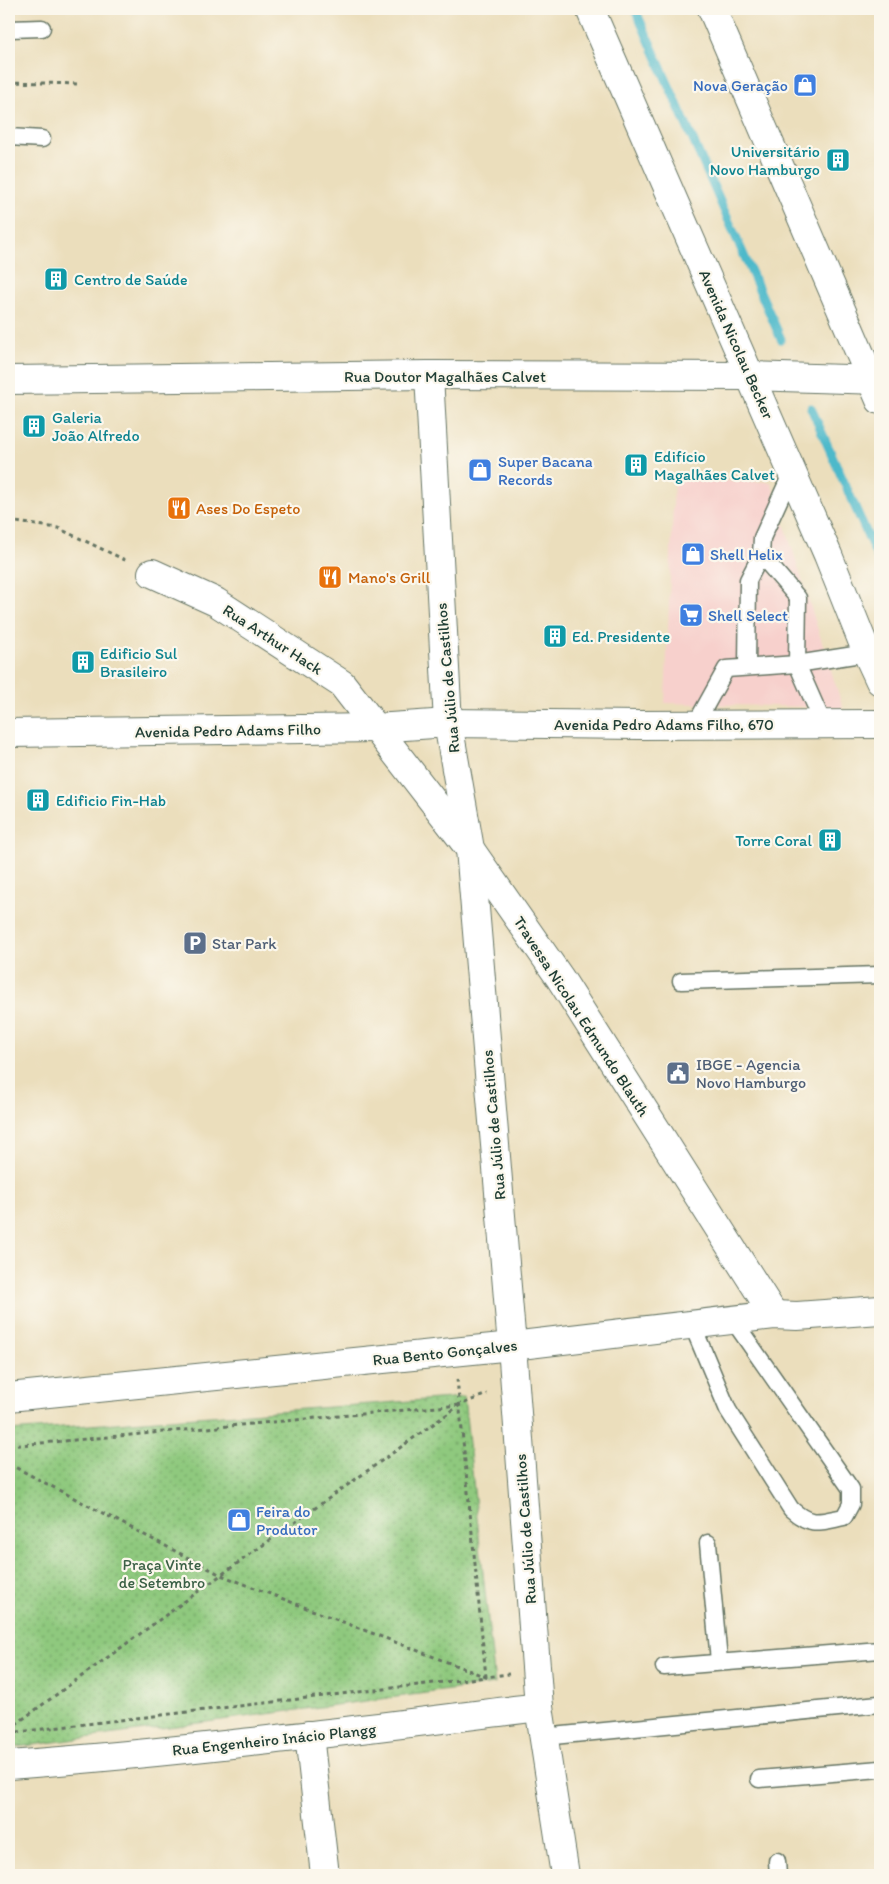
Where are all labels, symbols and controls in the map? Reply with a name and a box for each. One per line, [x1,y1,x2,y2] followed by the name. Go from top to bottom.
[792,72,818,98] shop icon: Nova Geração
[693,76,788,95] place label: Nova Geração
[710,142,820,179] place label: Universitário Novo Hamburgo
[825,147,851,173] building icon: Universitário Novo Hamburgo
[43,266,69,292] building icon: Centro de Saúde
[695,267,778,422] street label: Avenida Nicolau Becker
[74,270,188,289] place label: Centro de Saúde
[344,367,546,386] street label: Rua Doutor Magalhães Calvet
[52,408,140,445] place label: Galeria João Alfredo
[21,413,47,439] building icon: Galeria João Alfredo
[654,447,775,484] place label: Edifício Magalhães Calvet
[498,452,593,489] place label: Super Bacana Records
[623,452,649,478] building icon: Edifício Magalhães Calvet
[467,457,493,483] shop icon: Super Bacana Records
[166,495,192,521] restaurant icon: Ases Do Espeto
[196,499,300,518] place label: Ases Do Espeto
[680,541,706,567] shop icon: Shell Helix
[710,545,783,564] place label: Shell Helix
[317,564,343,590] restaurant icon: Mano's Grill
[348,568,431,587] place label: Mano's Grill
[219,600,327,679] street label: Rua Arthur Hack
[431,602,464,754] street label: Rua Júlio de Castilhos
[678,602,704,628] supermarket icon: Shell Select
[708,606,788,625] place label: Shell Select
[542,623,568,649] building icon: Ed. Presidente
[572,627,670,646] place label: Ed. Presidente
[100,644,178,681] place label: Edificio Sul Brasileiro
[70,649,96,675] building icon: Edificio Sul Brasileiro
[554,715,774,734] street label: Avenida Pedro Adams Filho, 670
[135,719,321,742] street label: Avenida Pedro Adams Filho
[25,787,51,813] building icon: Edificio Fin-Hab
[56,791,166,810] place label: Edificio Fin-Hab
[817,827,843,853] building icon: Torre Coral
[735,831,812,850] place label: Torre Coral
[510,913,654,1120] street label: Travessa Nicolau Edmundo Blauth
[182,930,208,956] parking icon: Star Park
[212,934,277,953] place label: Star Park
[477,1049,510,1201] street label: Rua Júlio de Castilhos
[696,1055,806,1092] place label: IBGE - Agencia Novo Hamburgo
[665,1060,691,1086] public building icon: IBGE - Agencia Novo Hamburgo
[372,1335,518,1370] street label: Rua Bento Gonçalves
[511,1453,540,1605] street label: Rua Júlio de Castilhos
[256,1502,318,1539] place label: Feira do Produtor
[226,1507,252,1533] shop icon: Feira do Produtor
[119,1555,205,1592] park label: Praça Vinte de Setembro
[171,1719,378,1760] street label: Rua Engenheiro Inácio Plangg

